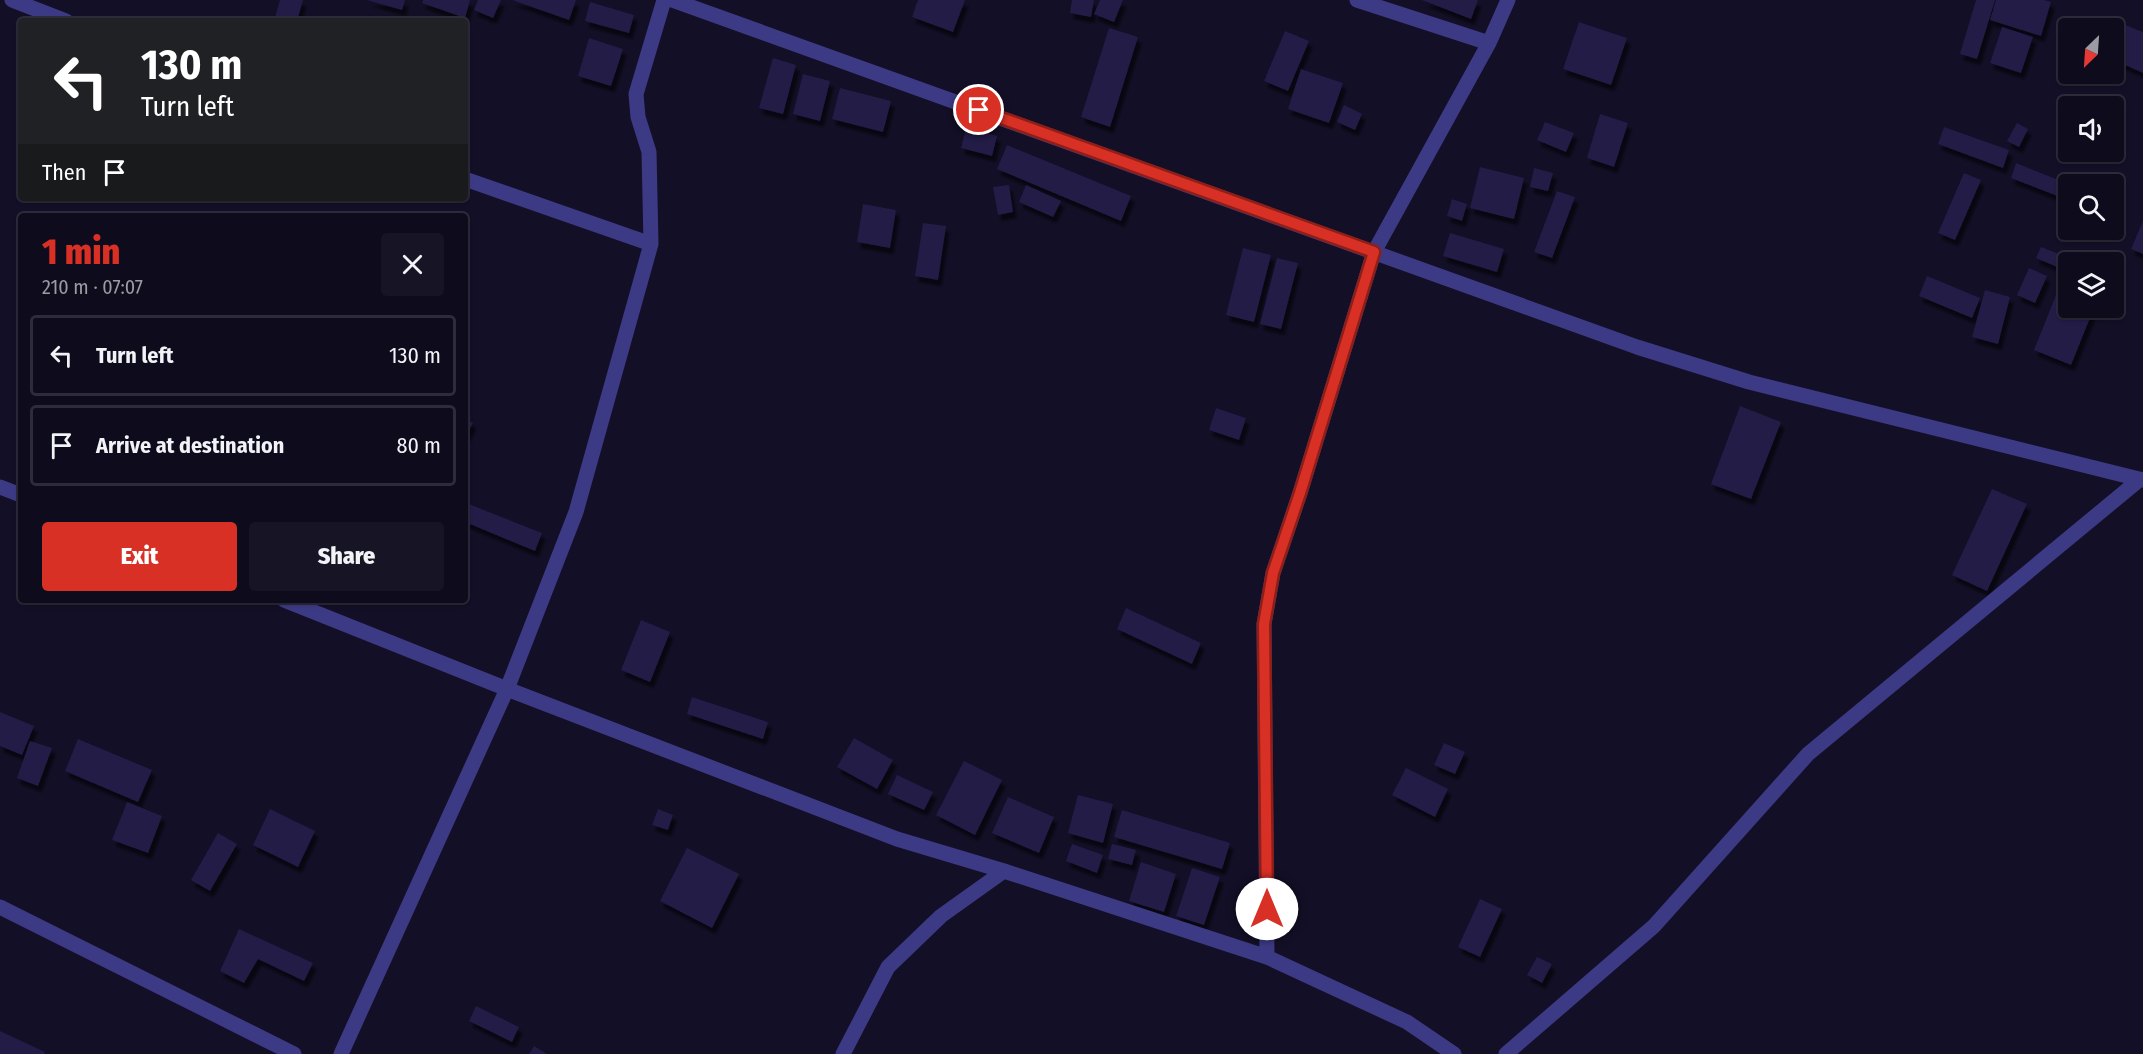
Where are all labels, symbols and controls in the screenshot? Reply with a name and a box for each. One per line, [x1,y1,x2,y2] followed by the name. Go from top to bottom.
[2058,18,2124,84] north arrow
[2058,18,2124,318] map controls
[141,40,242,90] text: 130 m
[42,42,120,120] icon: left
[953,84,1004,135] pin
[141,91,234,123] text: Turn left
[962,93,995,126] icon: arrive
[2058,96,2124,162] button: sound
[98,156,131,189] icon: arrive
[42,159,86,186] text: Then
[2058,174,2124,240] button: search
[42,230,120,274] text: 1 min
[381,233,444,296] button: close
[2058,252,2124,318] button: layers
[42,275,143,299] text: 210 m · 07:07
[45,339,78,372] icon: left
[96,342,174,369] text: Turn left
[389,342,441,369] text: 130 m
[45,429,78,462] icon: arrive
[96,432,284,459] text: Arrive at destination
[396,432,441,459] text: 80 m
[42,522,237,591] button: Exit
[249,522,444,591] button: Share
[1235,877,1299,941] position arrow

